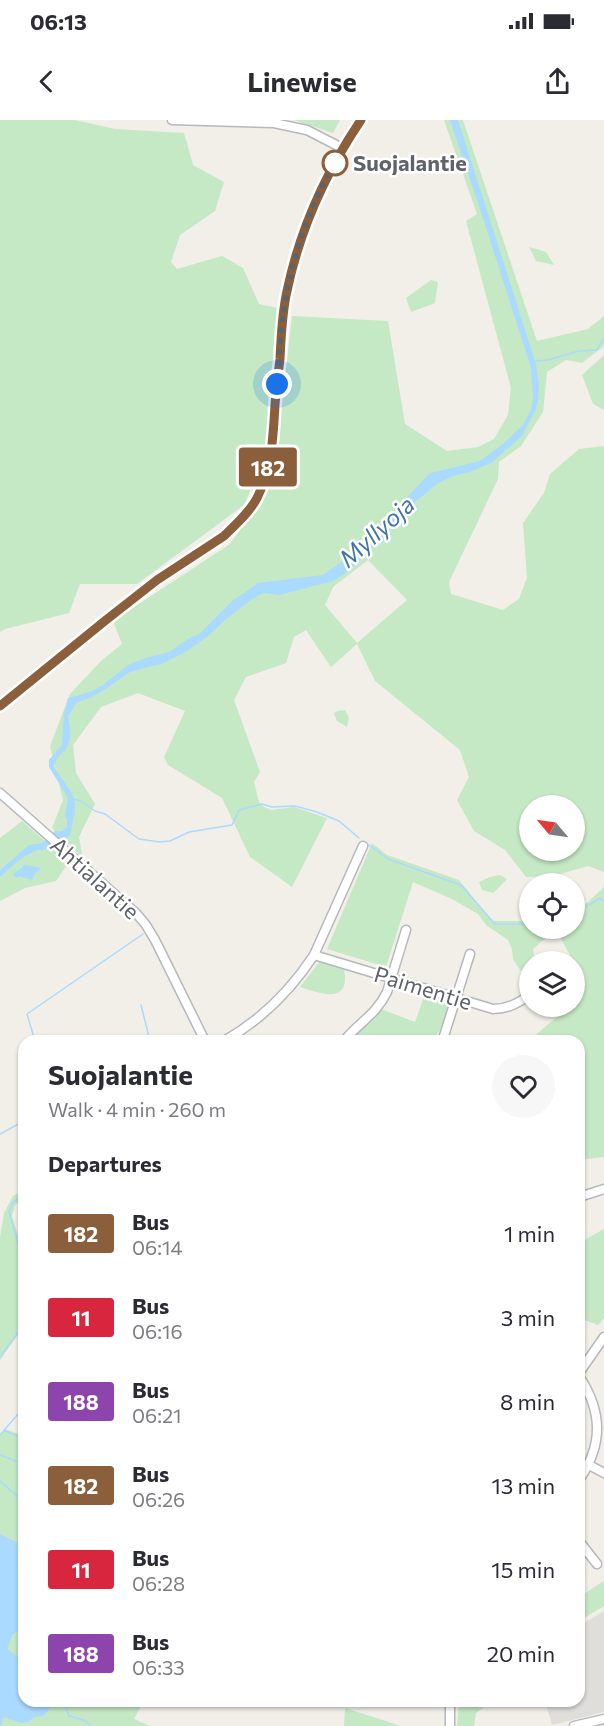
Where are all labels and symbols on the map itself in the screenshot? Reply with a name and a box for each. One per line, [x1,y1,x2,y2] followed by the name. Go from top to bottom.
[353,149,467,176] place label: Suojalantie
[322,150,348,176] marker: Suojalantie
[262,369,292,399] your location
[234,448,302,486] line badge: 182
[332,489,420,572] water label: Myllyoja
[519,795,585,861] north arrow
[45,831,145,924] street label: Ahtialantie
[371,960,475,1015] street label: Paimentie

